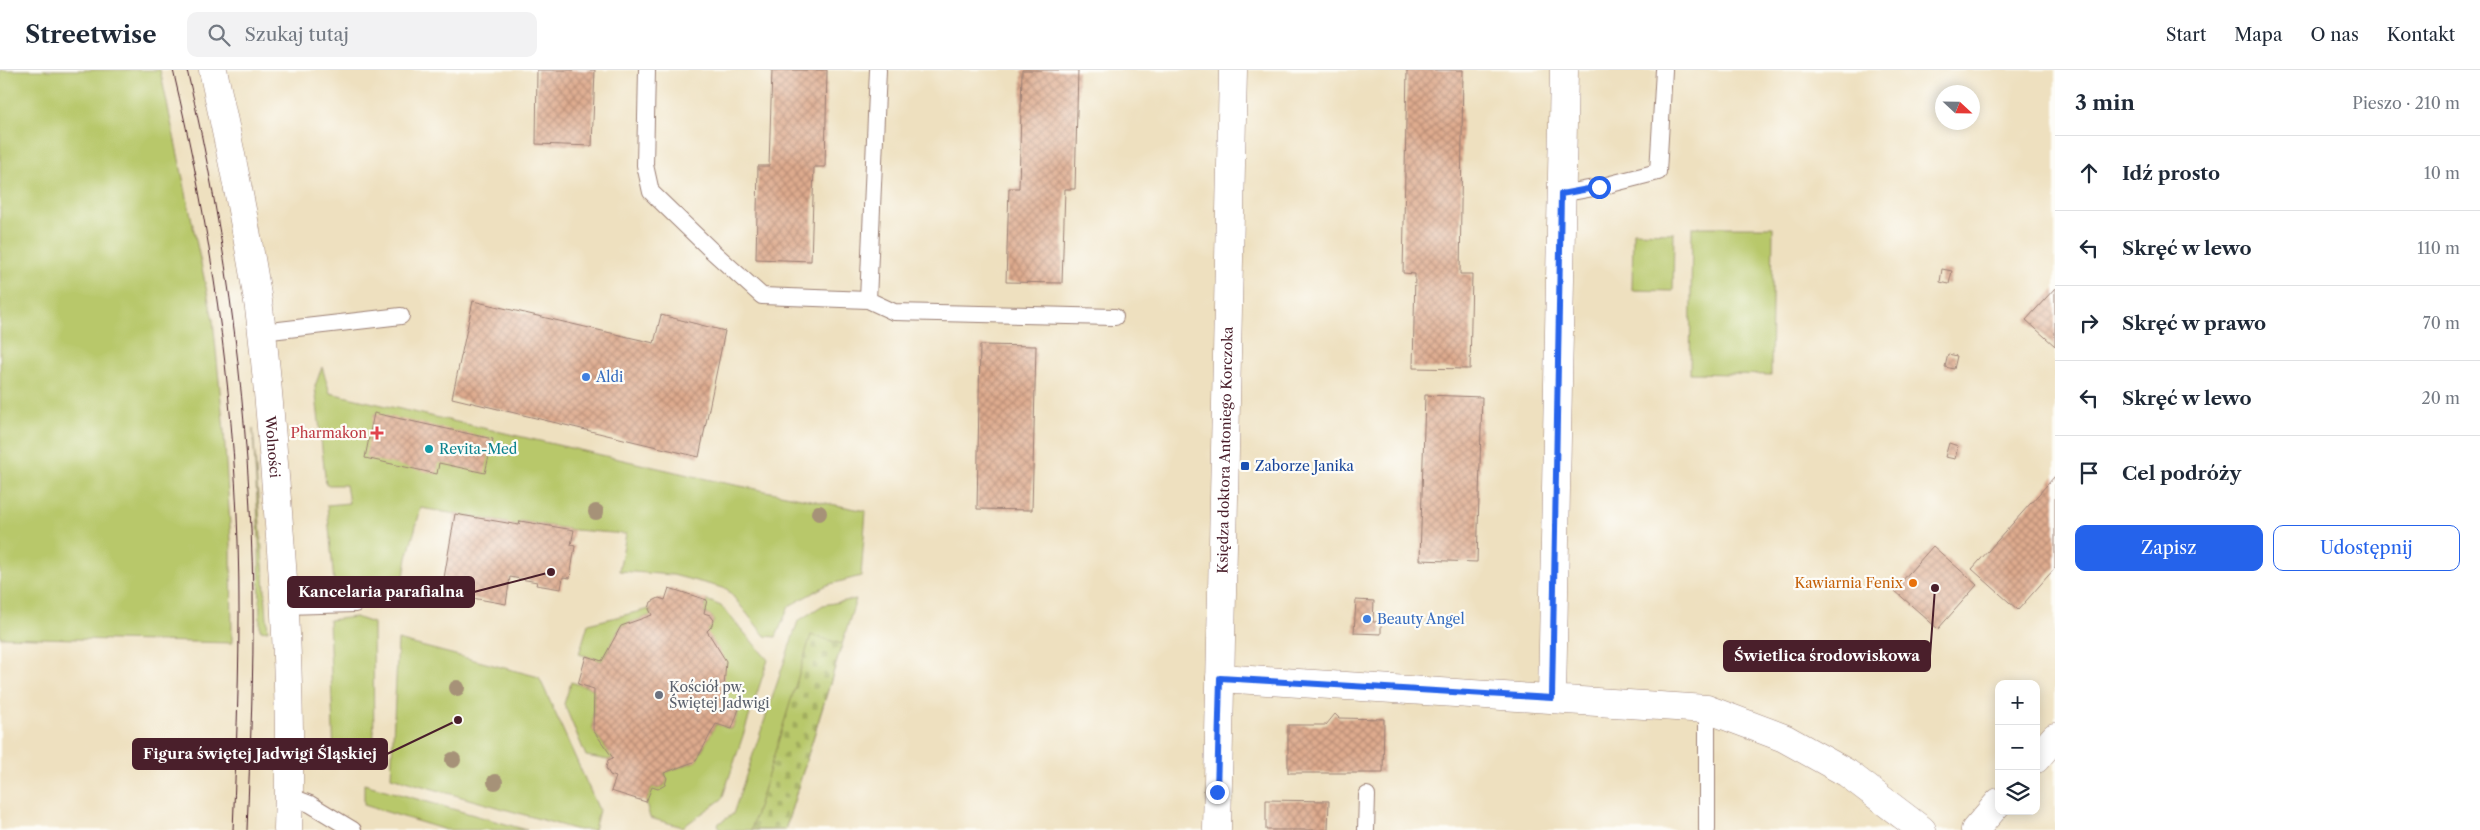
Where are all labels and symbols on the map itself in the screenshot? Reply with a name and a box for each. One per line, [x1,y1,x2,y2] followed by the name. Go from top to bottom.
[1935,85,1980,130] north arrow
[1588,176,1611,199] route start
[1213,326,1237,574] street label: Księdza doktora Antoniego Korczoka
[595,368,623,386] place label: Aldi
[580,371,592,383] marker: Aldi
[261,414,284,479] street label: Wolności
[290,424,367,442] place label: Pharmakon
[371,427,383,439] marker: Pharmakon
[439,440,518,458] place label: Revita-Med
[423,443,435,455] marker: Revita-Med
[1255,457,1355,475] place label: Zaborze Janika
[1239,460,1251,472] marker: Zaborze Janika
[1794,574,1904,592] place label: Kawiarnia Fenix
[288,577,474,607] callout: Kancelaria parafialna
[1907,577,1919,589] marker: Kawiarnia Fenix
[298,582,464,601] text: Kancelaria parafialna
[1377,610,1465,628] place label: Beauty Angel
[1361,613,1373,625] marker: Beauty Angel
[1724,641,1930,671] callout: Świetlica środowiskowa
[1734,646,1920,665] text: Świetlica środowiskowa
[669,678,769,712] place label: Kościół pw. Świętej Jadwigi
[653,689,665,701] marker: Kościół pw. Świętej Jadwigi
[133,739,387,769] callout: Figura świętej Jadwigi Śląskiej
[143,744,377,763] text: Figura świętej Jadwigi Śląskiej
[1206,781,1229,804] route end

